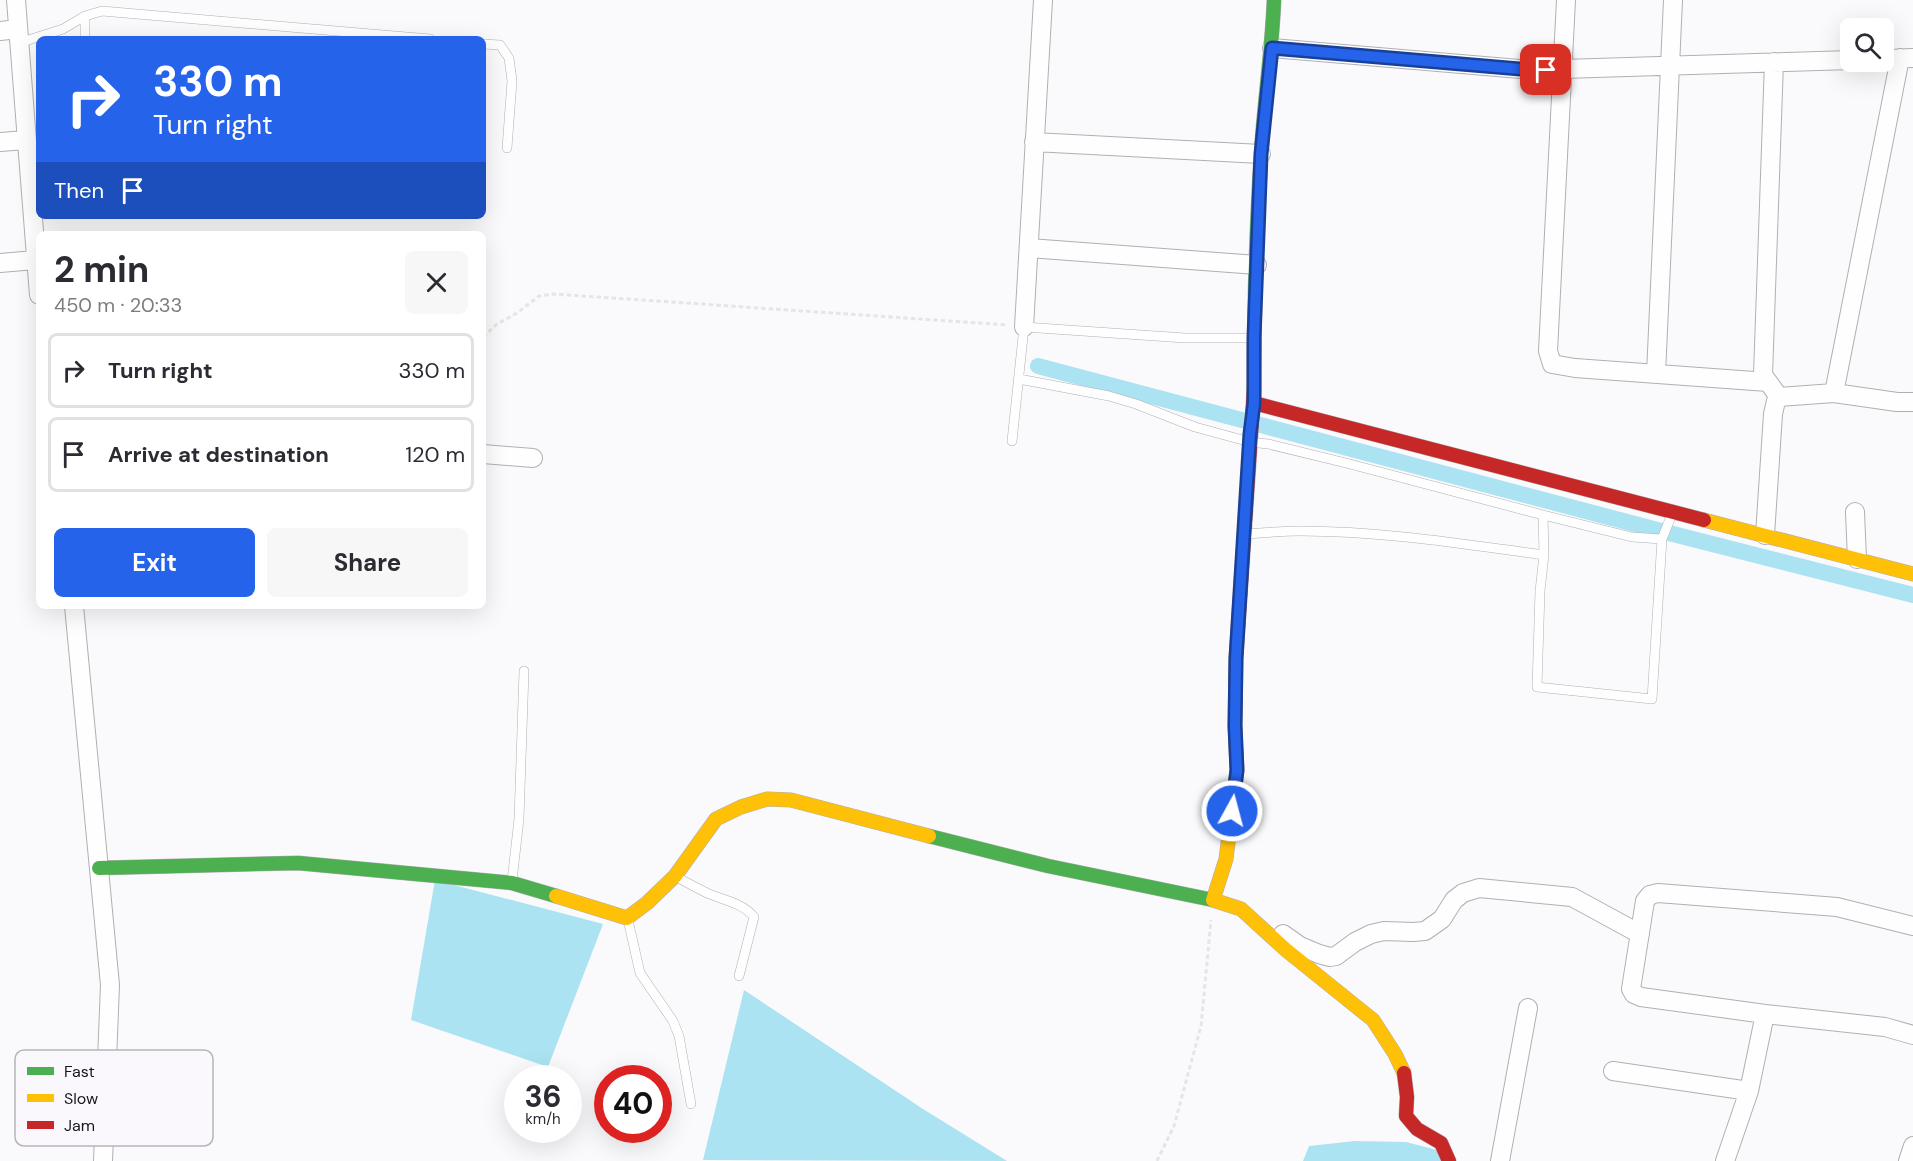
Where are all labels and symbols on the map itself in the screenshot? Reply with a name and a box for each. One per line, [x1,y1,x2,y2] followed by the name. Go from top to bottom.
[1520,44,1571,95] pin
[1200,779,1264,843] position arrow
[15,1050,213,1146] legend
[64,1061,95,1082] text: Fast
[594,1065,672,1143] speed limit sign: 40
[64,1088,98,1109] text: Slow
[64,1115,95,1136] text: Jam

